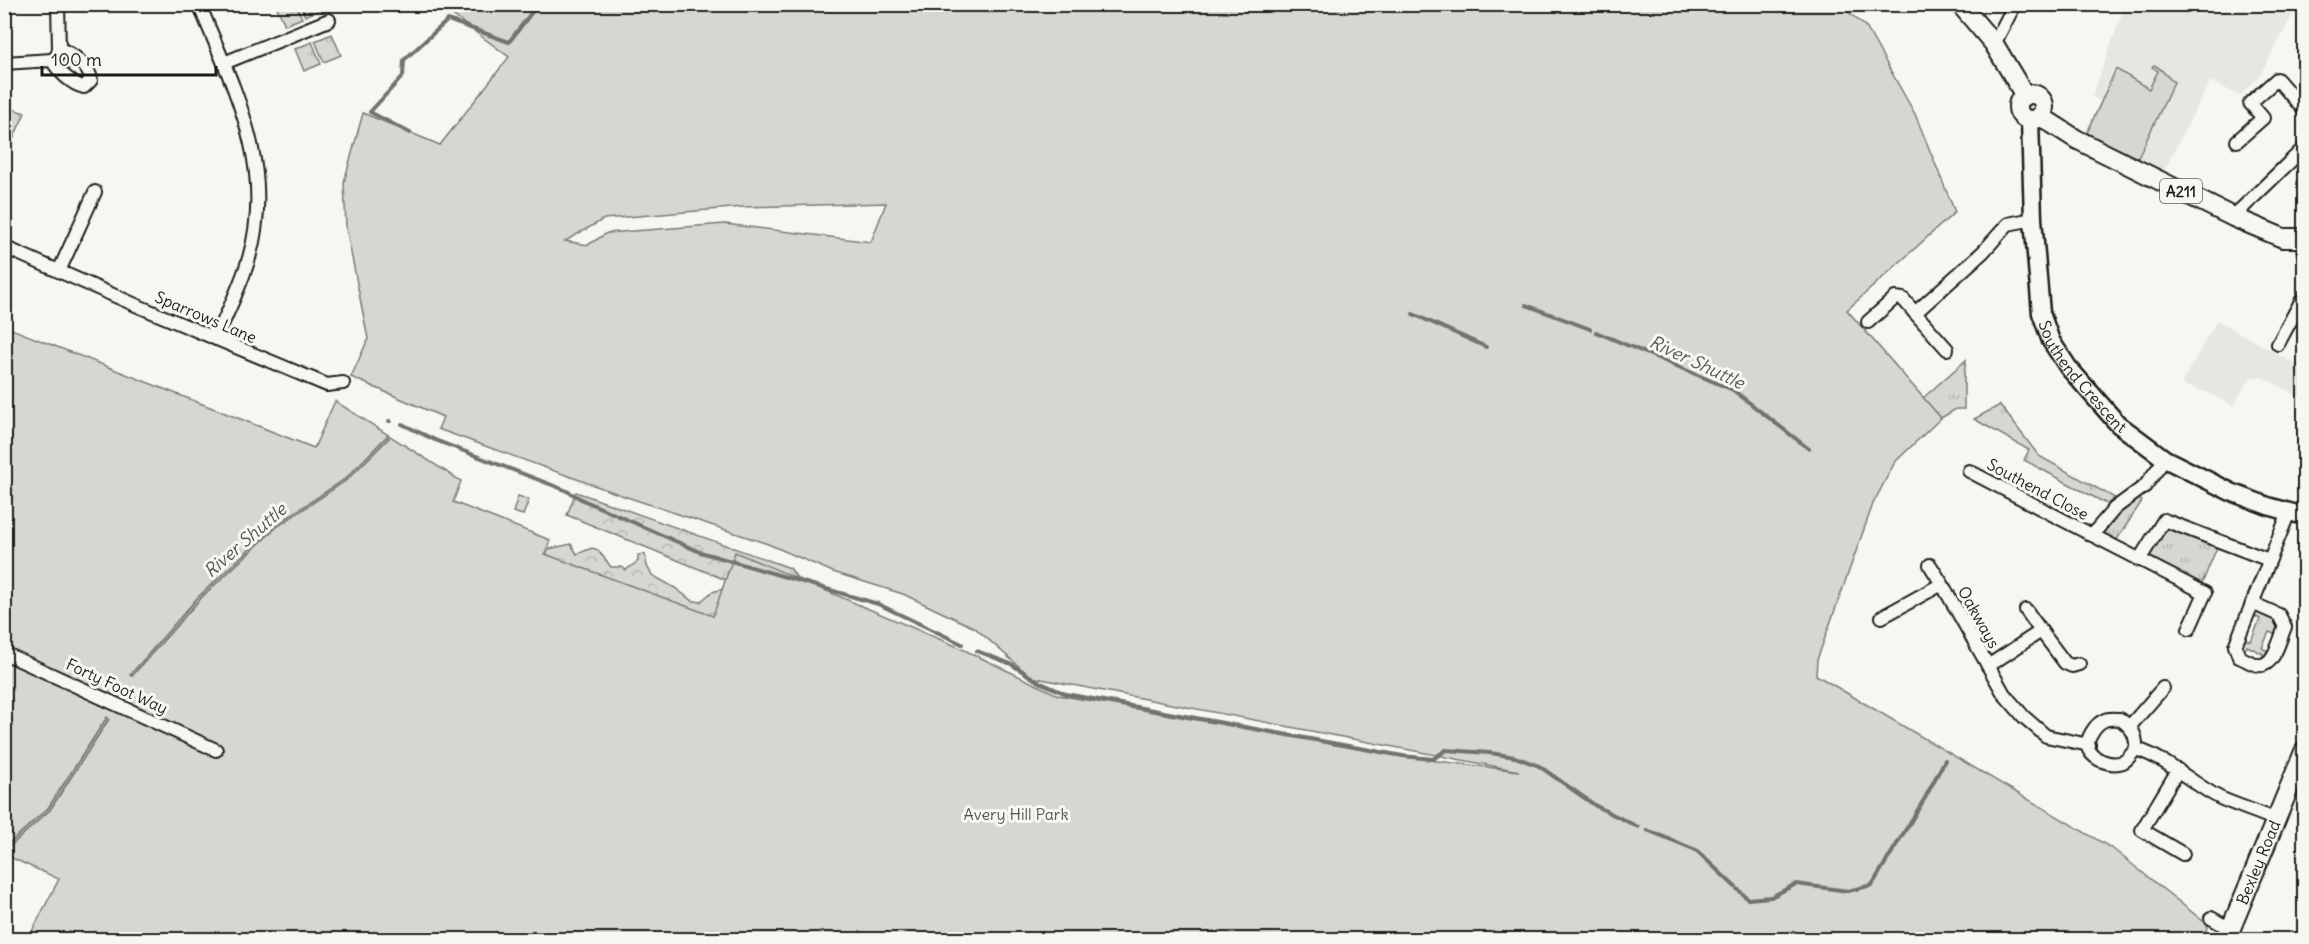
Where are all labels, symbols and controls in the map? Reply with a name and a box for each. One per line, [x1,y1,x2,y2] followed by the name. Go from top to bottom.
[42,39,216,77] scale bar
[51,48,102,71] text: 100 m
[2160,179,2202,203] road number: A211
[152,287,260,347] street label: Sparrows Lane
[2034,318,2131,437] street label: Southend Crescent
[1646,330,1749,395] water label: River Shuttle
[1984,454,2092,524] street label: Southend Close
[199,497,292,582] water label: River Shuttle
[1954,583,2004,651] street label: Oakways
[63,654,171,718] street label: Forty Foot Way
[963,804,1069,824] park label: Avery Hill Park
[2232,817,2285,908] street label: Bexley Road

